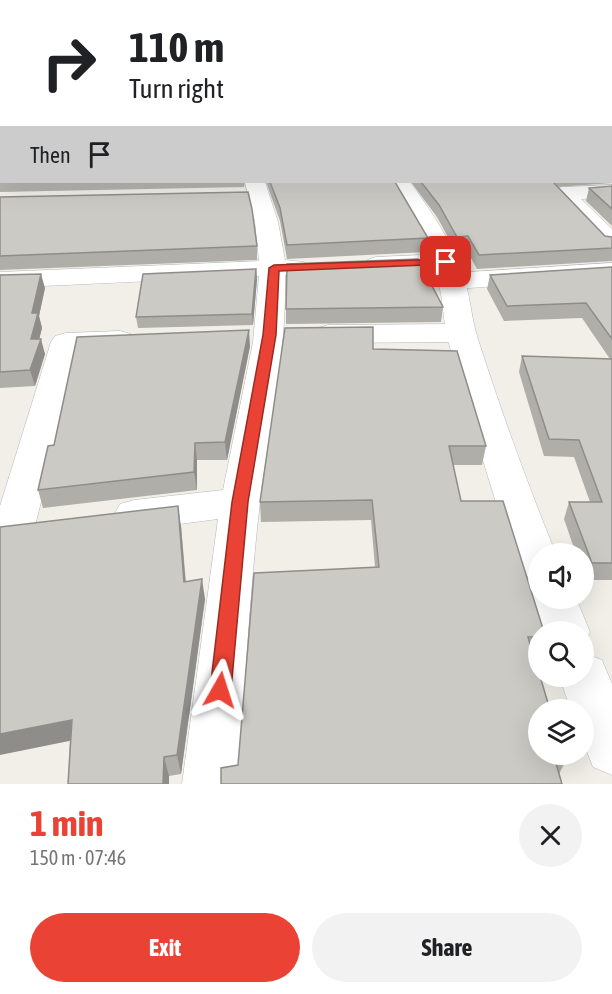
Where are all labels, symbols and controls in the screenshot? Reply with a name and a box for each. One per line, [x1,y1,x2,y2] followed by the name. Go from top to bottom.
[129,23,224,71] text: 110 m
[30,24,108,102] icon: right
[129,73,224,104] text: Turn right
[83,138,116,171] icon: arrive
[30,142,71,168] text: Then
[420,236,471,287] pin
[429,245,462,278] icon: arrive
[528,543,594,765] map controls
[528,543,594,609] button: sound
[528,621,594,687] button: search
[188,658,252,722] position arrow
[528,699,594,765] button: layers
[30,802,104,844] text: 1 min
[519,804,582,867] button: close
[30,846,126,869] text: 150 m · 07:46
[30,913,300,982] button: Exit
[312,913,582,982] button: Share

